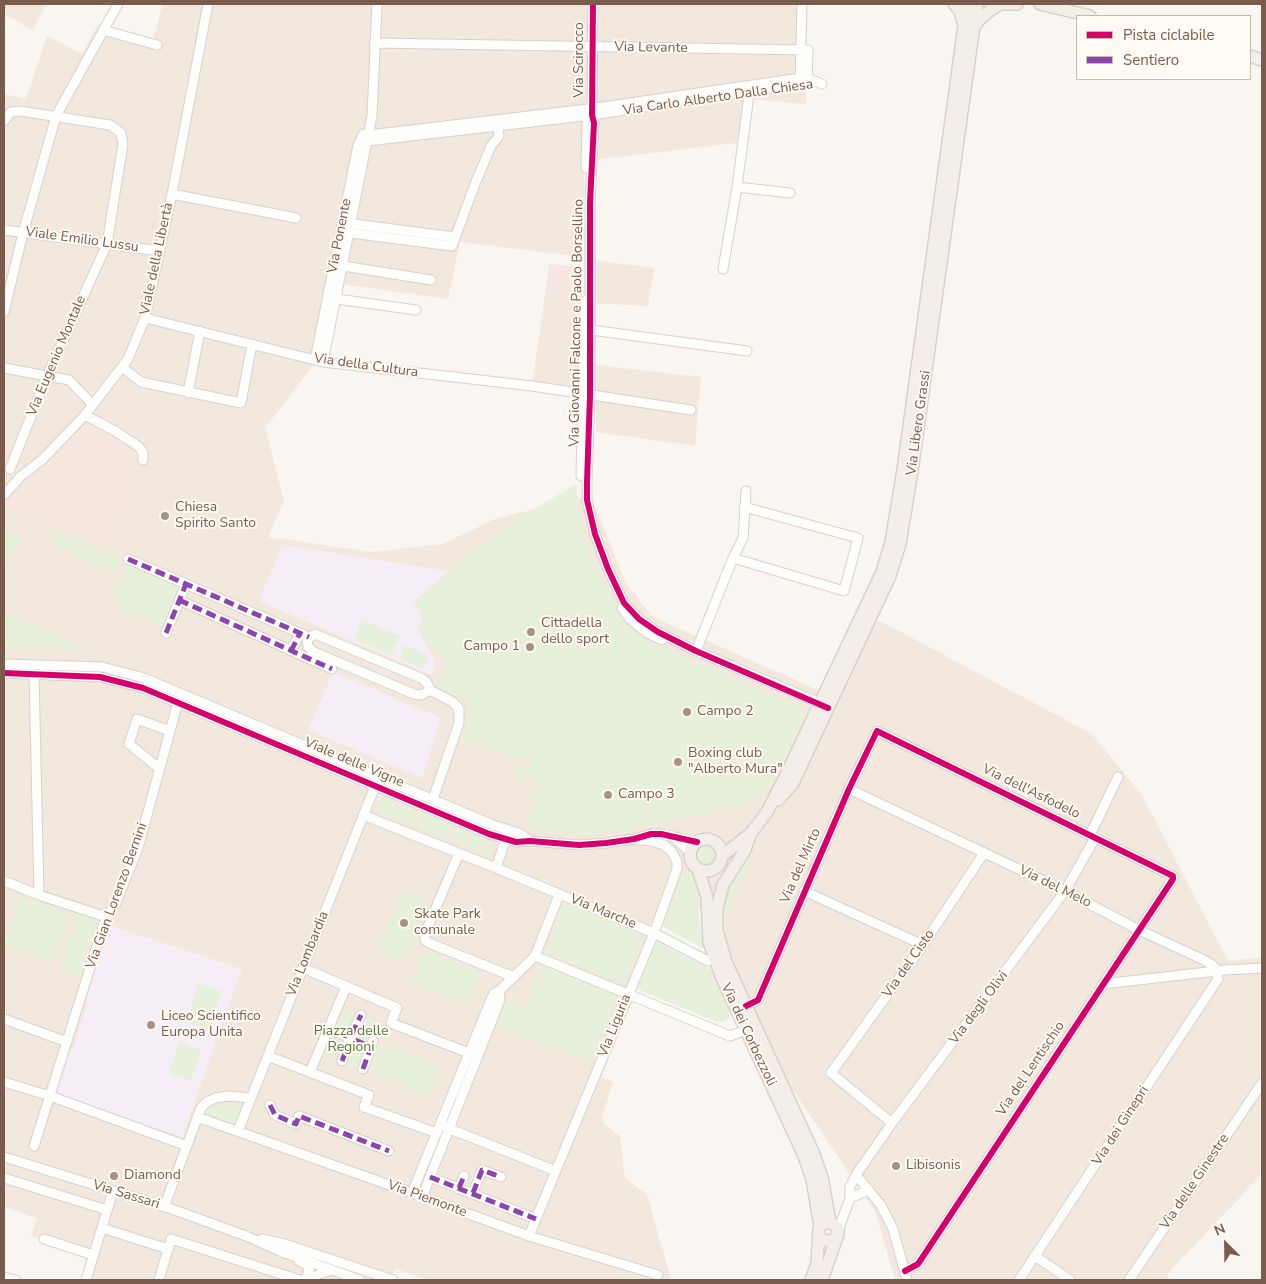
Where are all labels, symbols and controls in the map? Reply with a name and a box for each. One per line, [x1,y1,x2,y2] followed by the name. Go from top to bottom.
[1076,15,1251,80] legend
[572,22,588,98] street label: Via Scirocco
[1123,25,1215,45] text: Pista ciclabile
[614,39,688,57] street label: Via Levante
[1123,50,1179,70] text: Sentiero
[622,76,814,120] street label: Via Carlo Alberto Dalla Chiesa
[325,197,355,275] street label: Via Ponente
[566,199,588,447] street label: Via Giovanni Falcone e Paolo Borsellino
[137,201,177,317] street label: Viale della Libertà
[24,224,140,256] street label: Viale Emilio Lussu
[24,293,90,419] street label: Via Eugenio Montale
[313,350,419,382] street label: Via della Cultura
[903,369,935,477] street label: Via Libero Grassi
[175,500,256,532] place label: Chiesa Spirito Santo
[159,510,171,522] marker: Chiesa Spirito Santo
[541,616,609,648] place label: Cittadella dello sport
[525,626,537,638] marker: Cittadella dello sport
[463,639,520,655] place label: Campo 1
[524,641,536,653] marker: Campo 1
[697,704,754,720] place label: Campo 2
[681,706,693,718] marker: Campo 2
[302,734,406,792] street label: Viale delle Vigne
[688,746,783,779] place label: Boxing club "Alberto Mura"
[672,756,684,768] marker: Boxing club "Alberto Mura"
[979,761,1083,823] street label: Via dell'Asfodelo
[618,787,675,803] place label: Campo 3
[602,789,614,801] marker: Campo 3
[83,821,151,971] street label: Via Gian Lorenzo Bernini
[777,826,825,906] street label: Via del Mirto
[1016,862,1094,912] street label: Via del Melo
[567,891,639,933] street label: Via Marche
[414,907,481,940] place label: Skate Park comunale
[283,909,333,999] street label: Via Lombardia
[398,917,410,929] marker: Skate Park comunale
[879,927,939,1001] street label: Via del Cisto
[946,968,1012,1048] street label: Via degli Olivi
[717,981,779,1089] street label: Via dei Corbezzoli
[595,992,635,1060] street label: Via Liguria
[161,1009,261,1042] place label: Liceo Scientifico Europa Unita
[993,1018,1069,1120] street label: Via del Lentischio
[145,1019,157,1031] marker: Liceo Scientifico Europa Unita
[314,1024,388,1056] park label: Piazza delle Regioni
[1089,1083,1153,1169] street label: Via dei Ginepri
[1157,1131,1233,1233] street label: Via delle Ginestre
[906,1158,961,1174] place label: Libisonis
[890,1160,902,1172] marker: Libisonis
[124,1168,181,1184] place label: Diamond
[108,1170,120,1182] marker: Diamond
[91,1177,161,1213] street label: Via Sassari
[385,1177,469,1221] street label: Via Piemonte
[1201,1219,1251,1269] north arrow
[1211,1219,1228,1241] text: N

